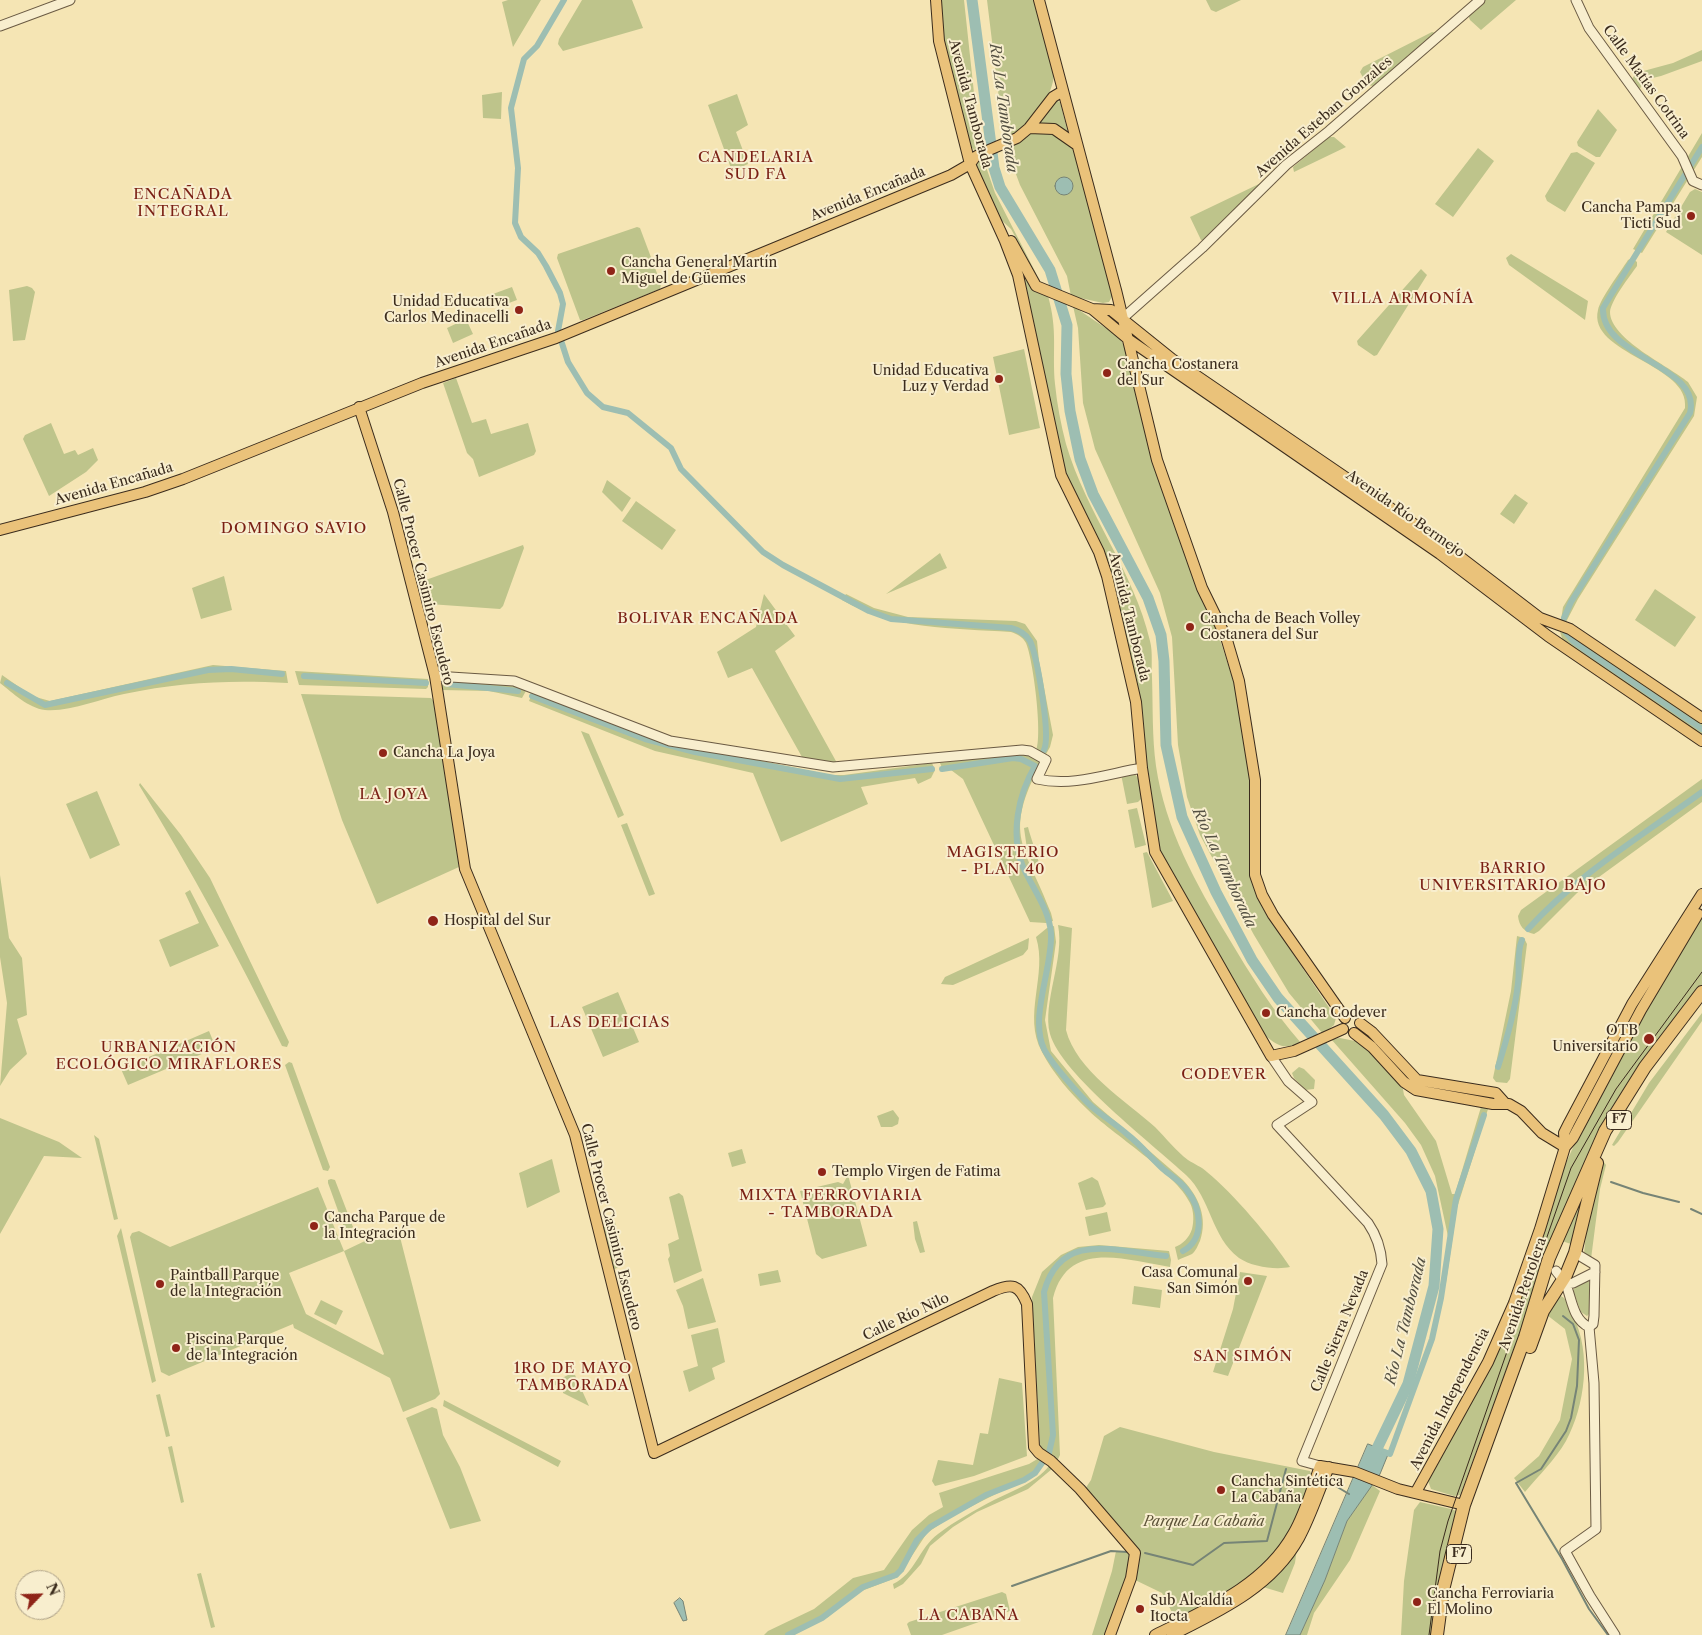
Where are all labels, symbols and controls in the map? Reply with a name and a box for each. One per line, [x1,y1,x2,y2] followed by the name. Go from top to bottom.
[1599,22,1693,142] street label: Calle Matías Cotrina
[945,38,995,170] street label: Avenida Tamborada
[985,42,1021,174] water label: Río La Tamborada
[1252,53,1396,181] street label: Avenida Esteban Gonzales
[697,149,815,184] district label: CANDELARIA SUD FA
[808,163,928,225] street label: Avenida Encañada
[132,186,234,221] district label: ENCAÑADA INTEGRAL
[1581,200,1681,232] place label: Cancha Pampa Ticti Sud
[1685,210,1697,222] marker: Cancha Pampa Ticti Sud
[621,255,777,288] place label: Cancha General Martín Miguel de Güemes
[605,265,617,277] marker: Cancha General Martín Miguel de Güemes
[1330,290,1476,308] district label: VILLA ARMONÍA
[384,294,509,326] place label: Unidad Educativa Carlos Medinacelli
[513,304,525,316] marker: Unidad Educativa Carlos Medinacelli
[432,316,554,372] street label: Avenida Encañada
[1117,357,1239,390] place label: Cancha Costanera del Sur
[872,363,989,396] place label: Unidad Educativa Luz y Verdad
[1101,367,1113,379] marker: Cancha Costanera del Sur
[993,373,1005,385] marker: Unidad Educativa Luz y Verdad
[53,459,175,509] street label: Avenida Encañada
[1342,467,1468,561] street label: Avenida Río Bermejo
[389,477,457,687] street label: Calle Procer Casimiro Escudero
[219,520,369,538] district label: DOMINGO SAVIO
[1105,550,1153,684] street label: Avenida Tamborada
[615,610,801,628] district label: BOLIVAR ENCAÑADA
[1200,611,1360,644] place label: Cancha de Beach Volley Costanera del Sur
[1184,621,1196,633] marker: Cancha de Beach Volley Costanera del Sur
[393,745,495,761] place label: Cancha La Joya
[377,747,389,759] marker: Cancha La Joya
[358,786,430,804] district label: LA JOYA
[1188,805,1260,931] water label: Río La Tamborada
[945,844,1061,879] district label: MAGISTERIO - PLAN 40
[1417,860,1609,895] district label: BARRIO UNIVERSITARIO BAJO
[444,913,551,929] place label: Hospital del Sur
[426,914,440,928] marker: Hospital del Sur
[1276,1005,1387,1021] place label: Cancha Codever
[1260,1007,1272,1019] marker: Cancha Codever
[548,1014,672,1032] district label: LAS DELICIAS
[1552,1023,1638,1056] place label: OTB Universitario
[1642,1032,1656,1046] marker: OTB Universitario
[53,1039,285,1074] district label: URBANIZACIÓN ECOLÓGICO MIRAFLORES
[1180,1066,1268,1084] district label: CODEVER
[1606,1110,1632,1130] road number: F7
[577,1122,645,1332] street label: Calle Procer Casimiro Escudero
[832,1164,1001,1180] place label: Templo Virgen de Fatima
[816,1166,828,1178] marker: Templo Virgen de Fatima
[737,1187,925,1222] district label: MIXTA FERROVIARIA - TAMBORADA
[324,1210,445,1242] place label: Cancha Parque de la Integración
[308,1220,320,1232] marker: Cancha Parque de la Integración
[1496,1235,1550,1353] street label: Avenida Petrolera
[1381,1255,1431,1387] water label: Río La Tamborada
[1141,1265,1238,1298] place label: Casa Comunal San Simón
[1308,1267,1372,1395] street label: Calle Sierra Nevada
[170,1268,282,1300] place label: Paintball Parque de la Integración
[1242,1275,1254,1287] marker: Casa Comunal San Simón
[154,1278,166,1290] marker: Paintball Parque de la Integración
[860,1290,952,1344] street label: Calle Río Nilo
[1407,1325,1493,1473] street label: Avenida Independencia
[186,1332,298,1364] place label: Piscina Parque de la Integración
[170,1342,182,1354] marker: Piscina Parque de la Integración
[1192,1348,1294,1366] district label: SAN SIMÓN
[512,1360,634,1395] district label: 1RO DE MAYO TAMBORADA
[1231,1474,1343,1506] place label: Cancha Sintética La Cabaña
[1215,1484,1227,1496] marker: Cancha Sintética La Cabaña
[1143,1514,1265,1530] park label: Parque La Cabaña
[1446,1545,1472,1564] road number: F7
[15,1570,65,1620] north arrow
[42,1580,63,1599] text: N
[1427,1586,1554,1618] place label: Cancha Ferroviaria El Molino
[1150,1593,1233,1625] place label: Sub Alcaldía Itocta
[1411,1596,1423,1608] marker: Cancha Ferroviaria El Molino
[1134,1603,1146,1615] marker: Sub Alcaldía Itocta
[917,1607,1021,1625] district label: LA CABAÑA

